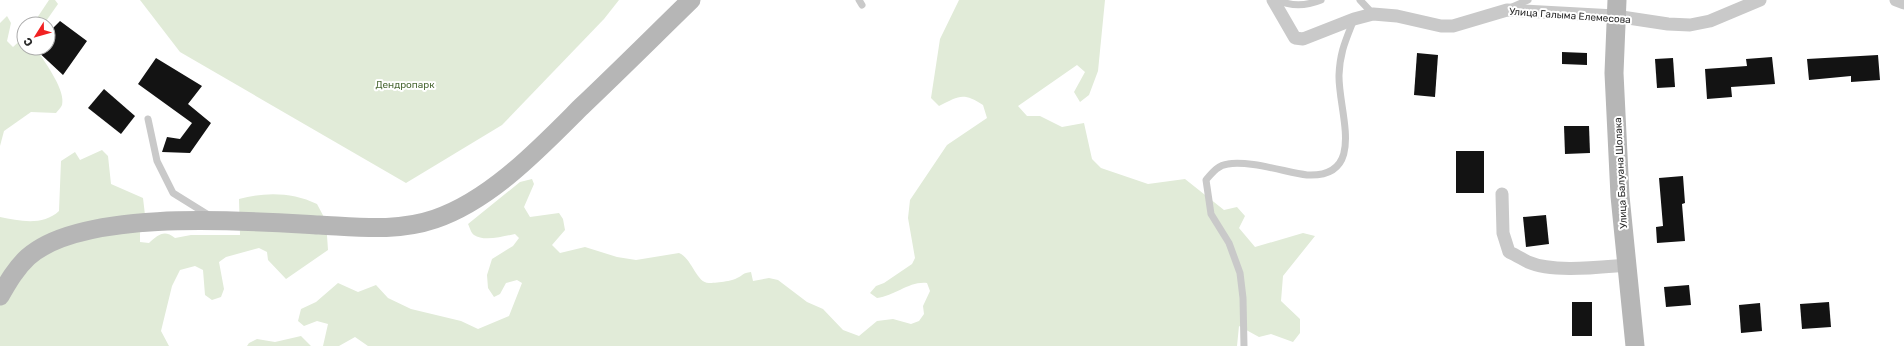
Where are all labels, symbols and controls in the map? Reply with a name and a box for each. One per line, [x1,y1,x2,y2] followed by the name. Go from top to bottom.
[1509,6,1631,26] street label: Улица Галыма Елемесова
[16,16,56,56] north arrow
[21,35,36,49] text: С
[375,79,435,91] park label: Дендропарк
[1612,117,1630,229] street label: Улица Балуана Шолака

